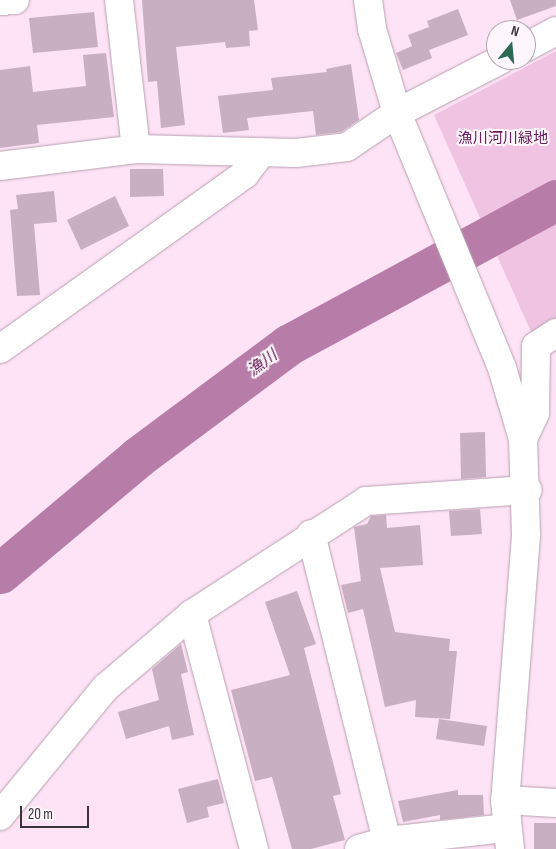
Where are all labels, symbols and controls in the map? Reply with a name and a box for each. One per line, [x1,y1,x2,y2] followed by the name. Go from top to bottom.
[486,20,536,70] north arrow
[509,22,521,40] text: N
[458,130,548,148] park label: 漁川河川緑地
[244,347,282,381] water label: 漁川
[22,796,91,828] scale bar
[28,805,53,824] text: 20 m

